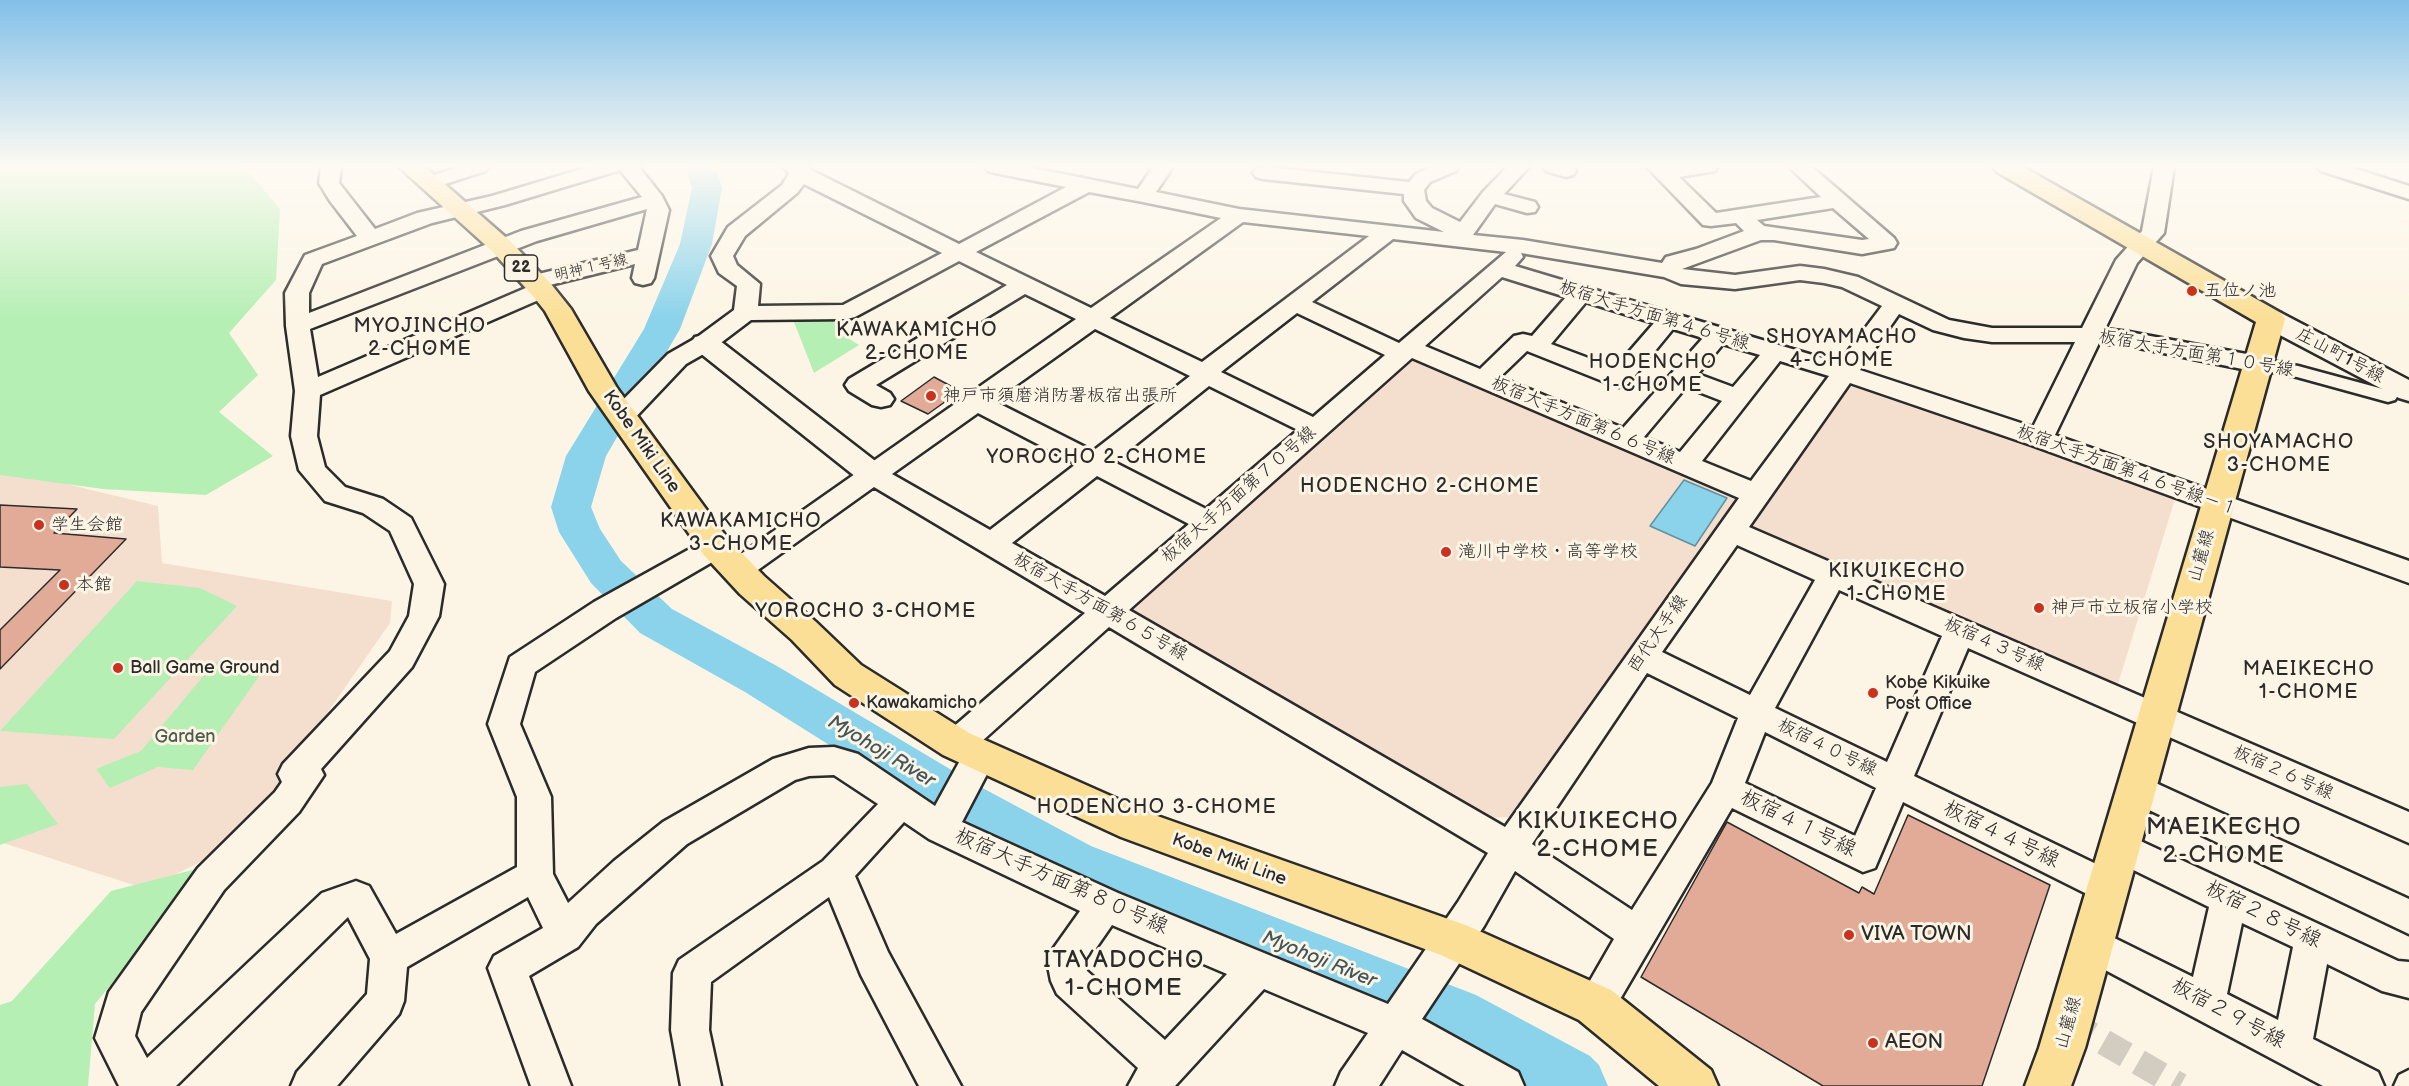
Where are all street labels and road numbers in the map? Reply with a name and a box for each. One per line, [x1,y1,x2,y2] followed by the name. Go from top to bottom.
[552,251,630,285] street label: 明神１号線
[504,255,538,281] road number: 22
[1556,277,1752,355] street label: 板宿大手方面第４６号線
[2292,324,2388,388] street label: 庄山町1号線
[2097,326,2295,382] street label: 板宿大手方面第１０号線
[1488,372,1678,470] street label: 板宿大手方面第６６号線
[598,387,684,497] street label: Kobe Miki Line
[2013,421,2241,521] street label: 板宿大手方面第４６号線－１
[1157,422,1321,568] street label: 板宿大手方面第７０号線
[2184,527,2220,585] street label: 山麓線
[1009,548,1191,666] street label: 板宿大手方面第６５号線
[1623,591,1693,677] street label: 西代大手線
[1940,613,2048,677] street label: 板宿４３号線
[1774,715,1880,781] street label: 板宿４０号線
[2229,741,2337,805] street label: 板宿２６号線
[1736,785,1860,863] street label: 板宿４１号線
[1939,796,2063,874] street label: 板宿４４号線
[950,824,1172,940] street label: 板宿大手方面第８０号線
[1169,829,1289,891] street label: Kobe Miki Line
[2201,876,2325,954] street label: 板宿２８号線
[2166,973,2290,1055] street label: 板宿２９号線
[2051,994,2087,1052] street label: 山麓線

